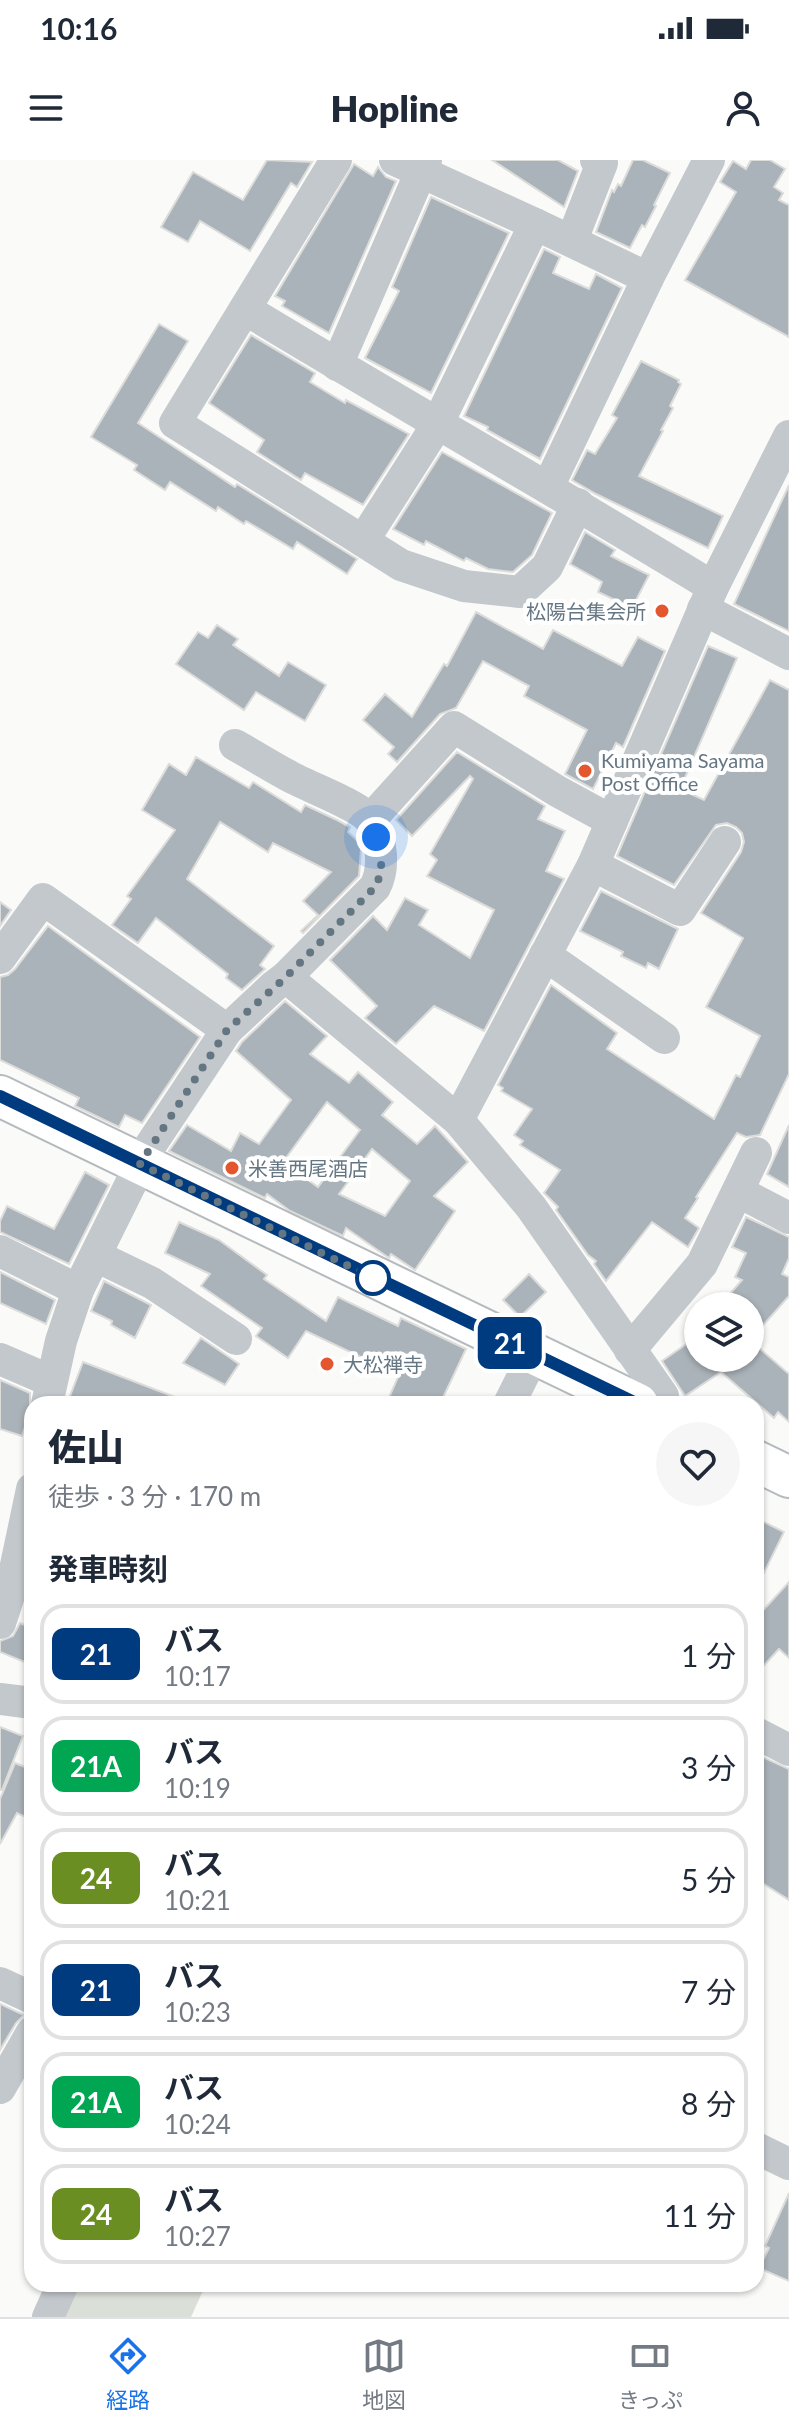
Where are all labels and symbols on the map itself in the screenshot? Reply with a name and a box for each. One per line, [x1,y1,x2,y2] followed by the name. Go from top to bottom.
[526,599,646,623] place label: 松陽台集会所
[653,602,671,620] marker: 松陽台集会所
[601,748,765,795] place label: Kumiyama Sayama Post Office
[576,762,594,780] marker: Kumiyama Sayama Post Office
[356,817,396,857] your location
[248,1156,368,1180] place label: 米善西尾酒店
[223,1159,241,1177] marker: 米善西尾酒店
[356,1261,390,1295] unlabelled marker
[474,1317,546,1369] line badge: 21
[343,1352,423,1376] place label: 大松禅寺
[318,1355,336,1373] marker: 大松禅寺

